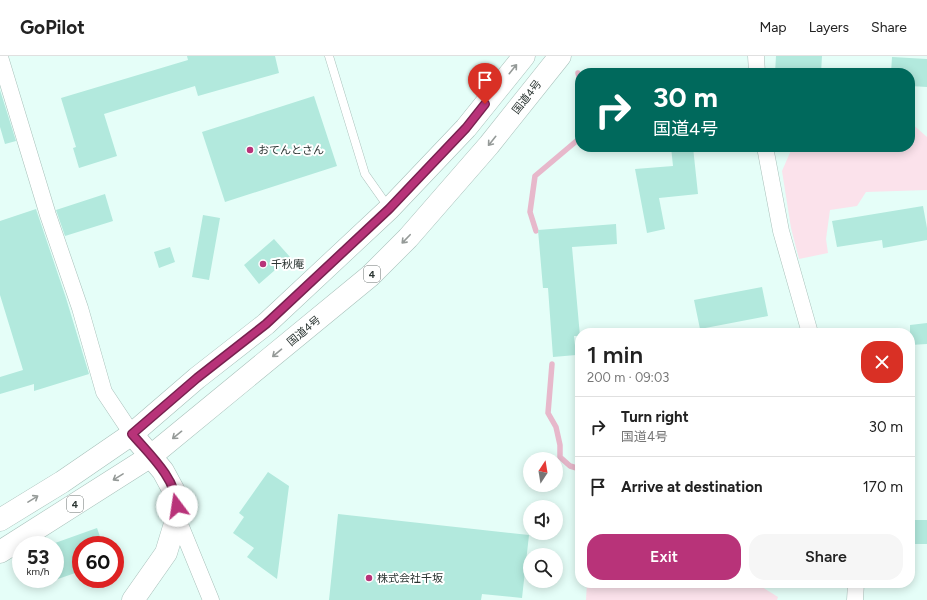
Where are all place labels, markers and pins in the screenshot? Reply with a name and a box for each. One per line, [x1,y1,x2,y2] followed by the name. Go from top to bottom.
[468,63,502,104] pin
[258,144,324,157] place label: おてんとさん
[245,145,255,155] marker: おてんとさん
[271,258,304,271] place label: 千秋庵
[258,259,268,269] marker: 千秋庵
[377,572,443,585] place label: 株式会社千坂
[364,573,374,583] marker: 株式会社千坂

